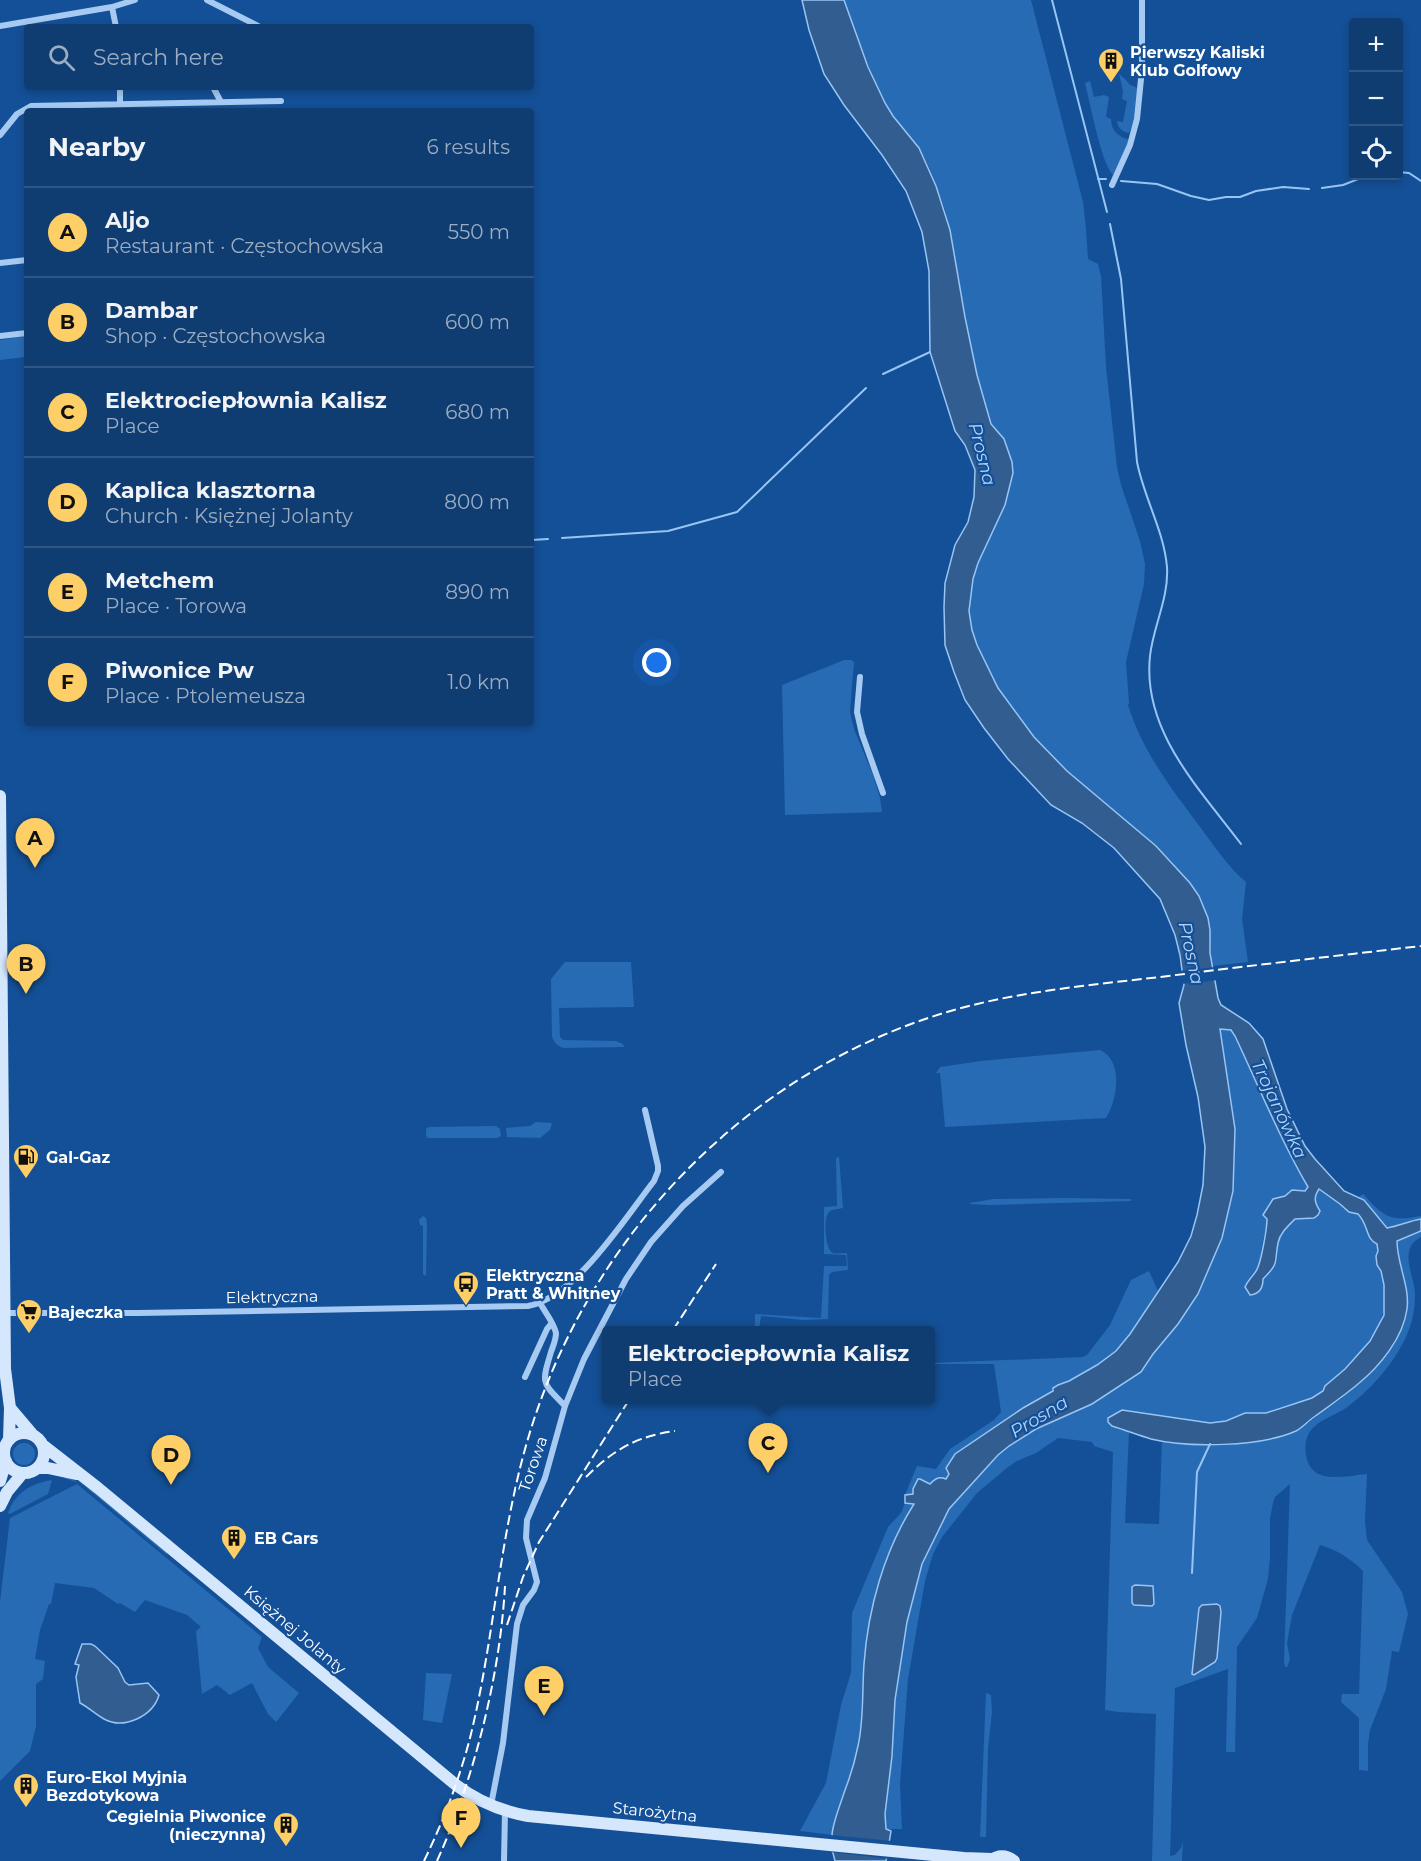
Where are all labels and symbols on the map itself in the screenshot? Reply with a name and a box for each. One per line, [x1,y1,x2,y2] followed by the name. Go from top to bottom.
[1130,43,1265,80] place label: Pierwszy Kaliski Klub Golfowy
[1096,46,1126,84] building icon: Pierwszy Kaliski Klub Golfowy
[964,420,1000,488] water label: Prosna
[642,648,671,677] your location
[15,818,54,868] pin: A
[1174,919,1208,987] water label: Prosna
[6,944,46,994] pin: B
[1246,1056,1312,1162] water label: Trojanówka
[11,1142,41,1180] fuel station icon: Gal-Gaz
[46,1148,110,1167] place label: Gal-Gaz
[486,1266,621,1303] place label: Elektryczna Pratt & Whitney
[451,1269,481,1307] bus stop icon: Elektryczna Pratt & Whitney
[225,1287,319,1307] street label: Elektryczna
[14,1297,44,1335] supermarket icon: Bajeczka
[48,1303,123,1322] place label: Bajeczka
[1006,1391,1072,1443] water label: Prosna
[748,1424,788,1473] pin: C
[515,1434,551,1494] street label: Torowa
[152,1436,190,1485] pin: D
[219,1523,249,1561] building icon: EB Cars
[254,1529,319,1548] place label: EB Cars
[240,1582,350,1678] street label: Księżnej Jolanty
[524,1666,564,1716] pin: E
[46,1768,187,1805] place label: Euro-Ekol Myjnia Bezdotykowa
[11,1771,41,1809] building icon: Euro-Ekol Myjnia Bezdotykowa
[442,1798,480,1848] pin: F
[612,1798,698,1826] street label: Starożytna
[106,1807,266,1844] place label: Cegielnia Piwonice (nieczynna)
[271,1810,301,1848] building icon: Cegielnia Piwonice (nieczynna)

